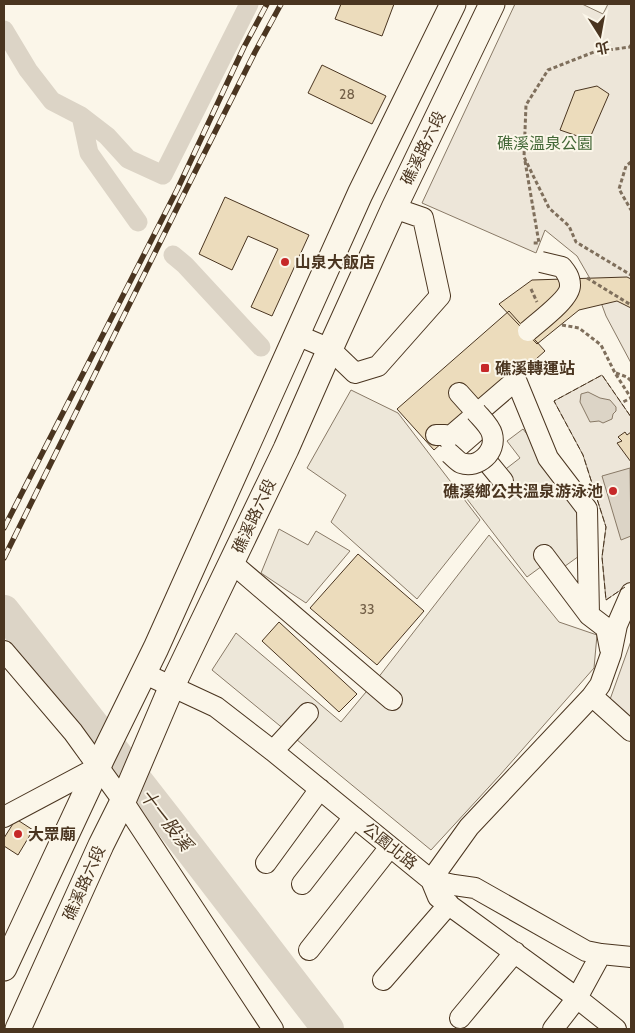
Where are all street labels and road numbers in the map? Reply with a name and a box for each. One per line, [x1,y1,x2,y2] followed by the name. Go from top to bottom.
[397,108,449,188] street label: 礁溪路六段
[228,476,280,556] street label: 礁溪路六段
[359,818,421,874] street label: 公園北路
[59,843,109,923] street label: 礁溪路六段

